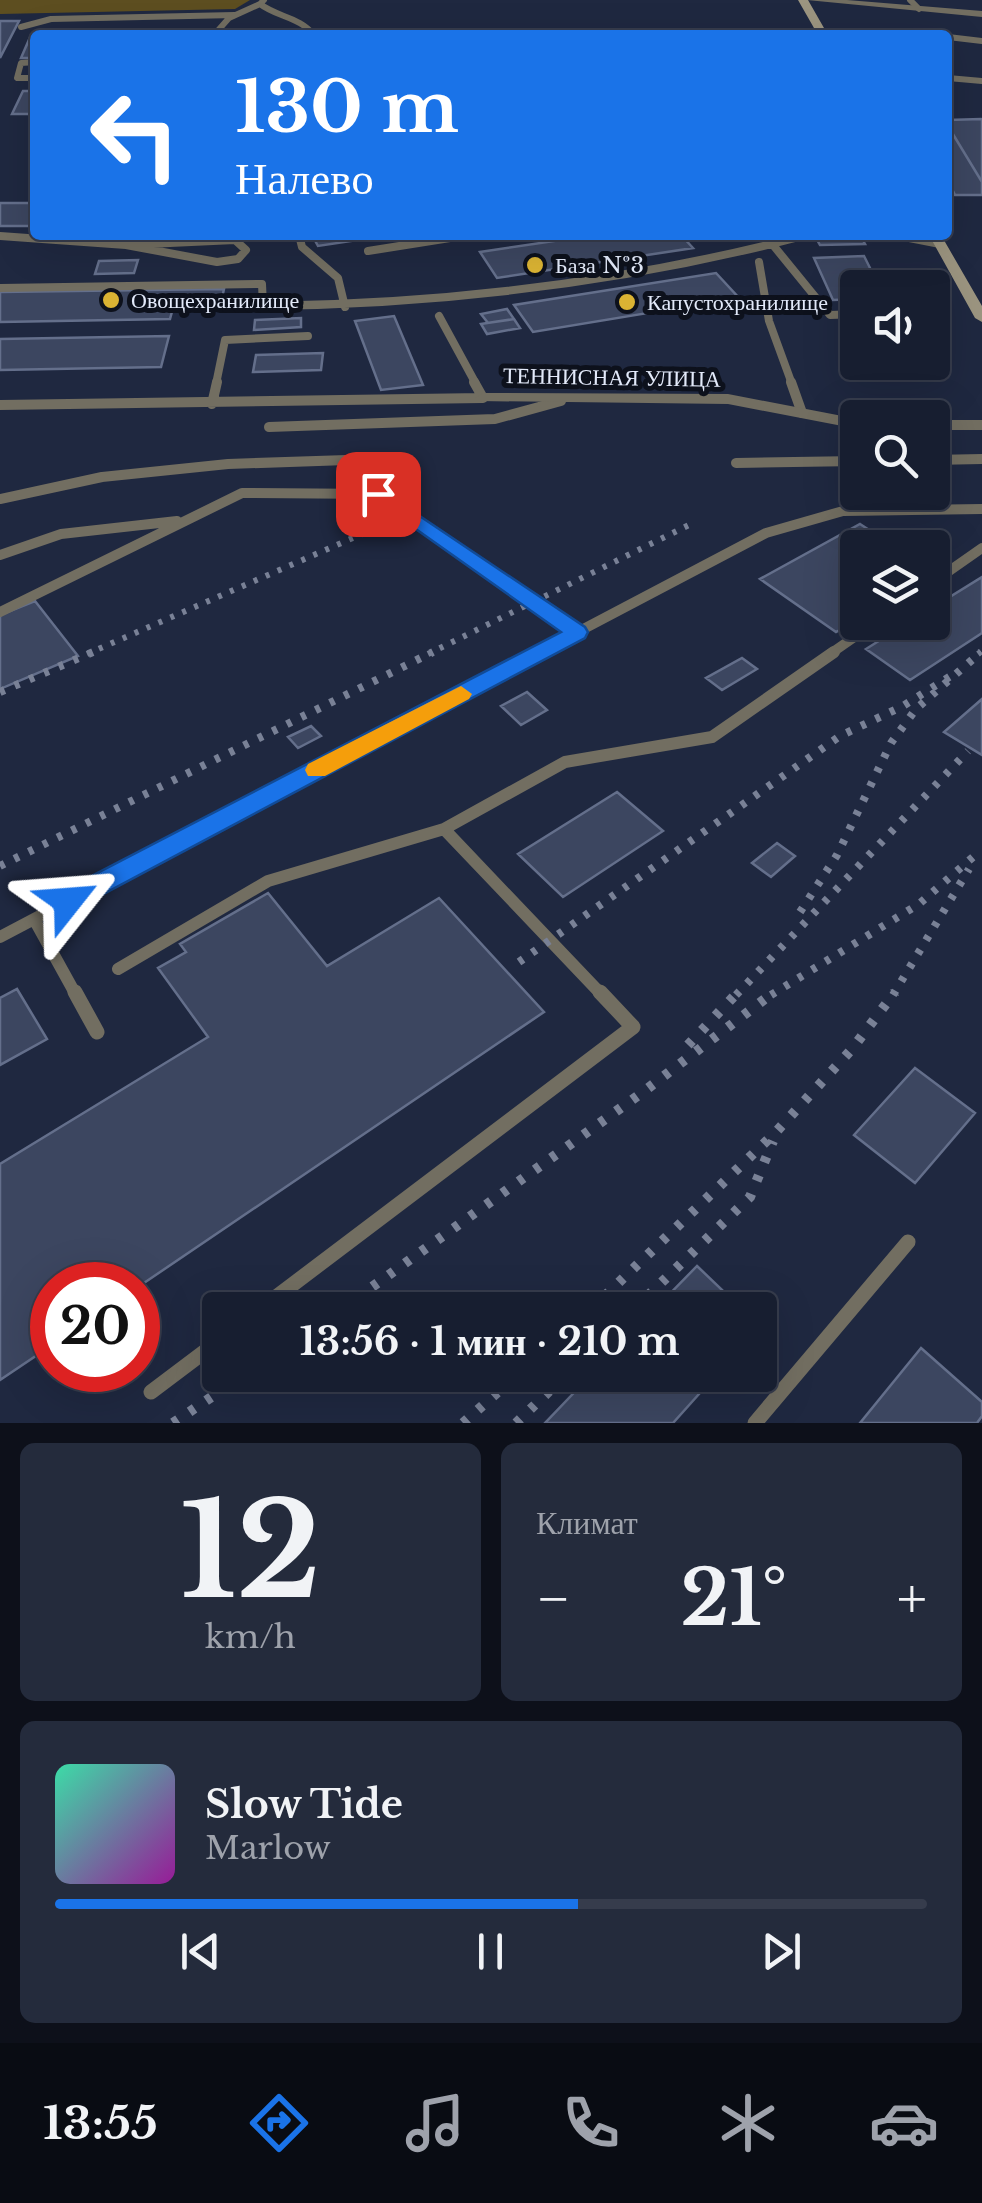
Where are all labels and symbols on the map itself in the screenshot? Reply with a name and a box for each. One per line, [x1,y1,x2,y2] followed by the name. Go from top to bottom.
[555,252,644,279] place label: База №3
[524,254,546,276] marker: База №3
[131,287,299,314] place label: Овощехранилище
[100,289,122,311] marker: Овощехранилище
[647,289,828,316] place label: Капустохранилище
[616,291,638,313] marker: Капустохранилище
[503,362,721,393] street label: ТЕННИСНАЯ УЛИЦА
[336,452,421,537] pin
[16,849,120,953] position arrow
[30,1262,160,1392] speed limit sign: 20

